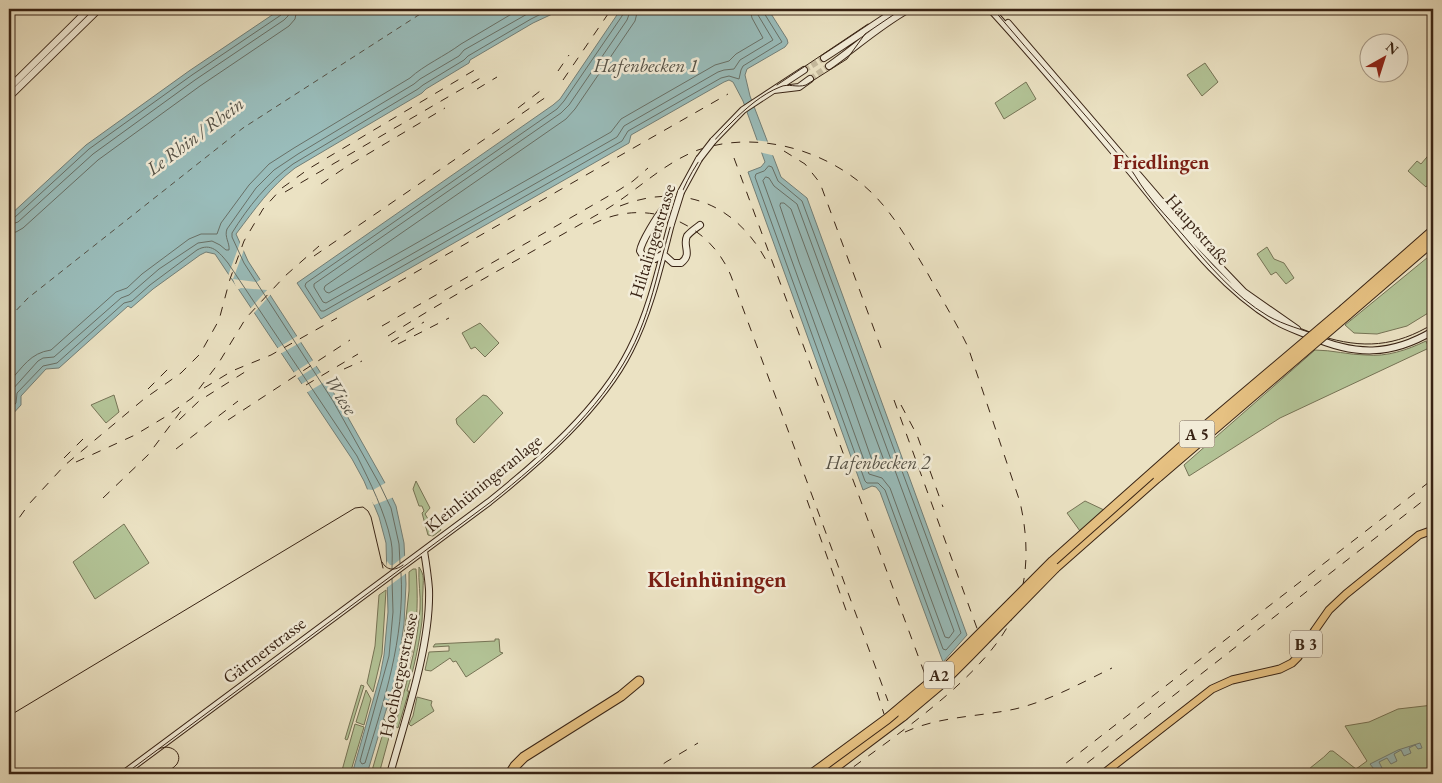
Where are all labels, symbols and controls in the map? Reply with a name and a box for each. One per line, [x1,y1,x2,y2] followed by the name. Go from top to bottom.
[1360,32,1410,82] north arrow
[1382,37,1403,59] text: N
[593,53,698,78] water label: Hafenbecken 1
[140,91,249,181] water label: Le Rhin / Rhein
[1113,149,1209,175] district label: Friedlingen
[624,181,680,301] street label: Hiltalingerstrasse
[1161,189,1235,269] street label: Hauptstraße
[319,370,363,420] water label: Wiese
[1180,420,1214,448] road number: A 5
[420,429,546,537] street label: Kleinhüningeranlage
[825,450,931,475] water label: Hafenbecken 2
[647,565,787,594] district label: Kleinhüningen
[218,611,310,689] street label: Gärtnerstrasse
[374,611,422,739] street label: Hochbergerstrasse
[1290,630,1322,658] road number: B 3
[924,662,954,688] road number: A2

